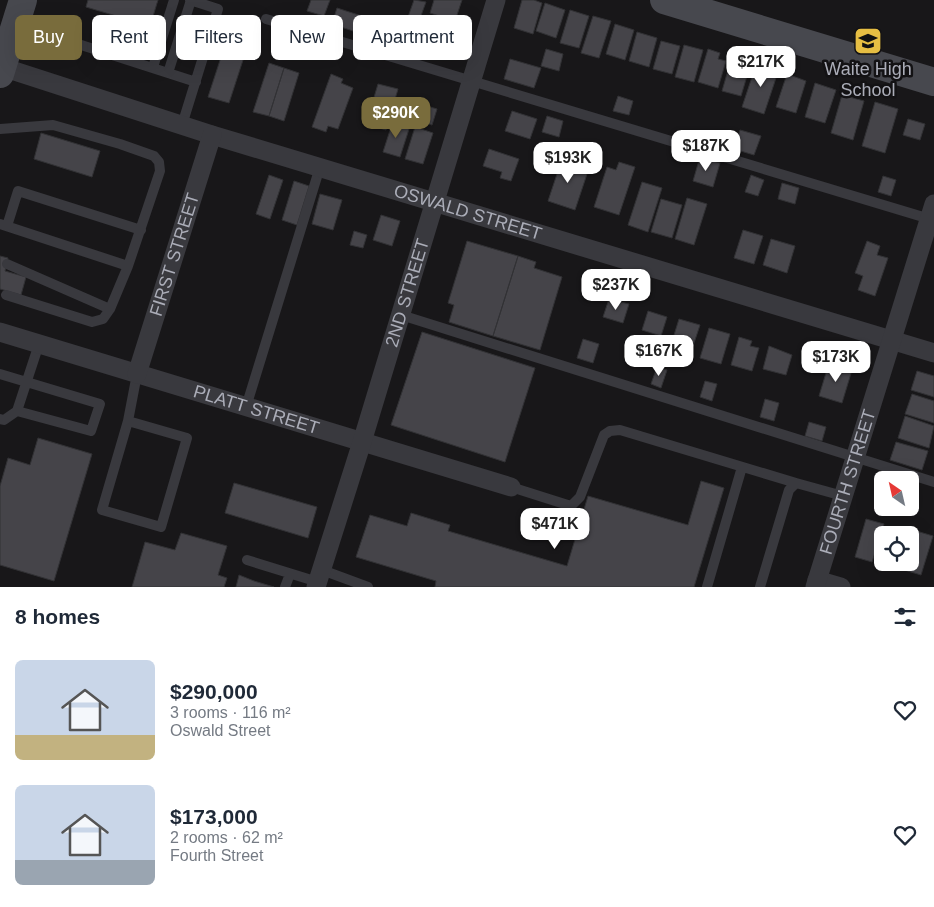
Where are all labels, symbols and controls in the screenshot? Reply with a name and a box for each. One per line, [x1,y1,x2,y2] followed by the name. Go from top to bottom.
[15,15,82,60] chip: Buy
[92,15,166,60] chip: Rent
[176,15,261,60] chip: Filters
[271,15,343,60] chip: New
[353,15,472,60] chip: Apartment
[853,26,883,56] school or university icon: Waite High School
[726,46,796,88] pin: $217K
[737,53,785,70] text: $217K
[824,59,912,100] place label: Waite High School
[361,96,431,139] pin: $290K
[372,104,420,121] text: $290K
[671,130,741,172] pin: $187K
[682,137,730,154] text: $187K
[533,142,603,184] pin: $193K
[544,149,592,166] text: $193K
[392,181,544,244] street label: OSWALD STREET
[146,191,203,319] street label: FIRST STREET
[381,236,433,349] street label: 2ND STREET
[581,268,651,311] pin: $237K
[592,276,640,293] text: $237K
[624,334,694,377] pin: $167K
[801,340,871,383] pin: $173K
[635,342,683,359] text: $167K
[812,348,860,365] text: $173K
[191,381,322,438] street label: PLATT STREET
[816,407,880,557] street label: FOURTH STREET
[874,471,919,516] north arrow
[874,471,919,571] map controls
[520,508,590,550] pin: $471K
[531,515,579,532] text: $471K
[874,526,919,571] button: locate
[891,603,919,631] icon: filters
[15,605,100,628] text: 8 homes
[55,680,115,740] icon: home
[170,680,258,703] text: $290,000
[891,696,919,724] icon: heart
[170,704,291,721] text: 3 rooms · 116 m²
[170,722,270,739] text: Oswald Street
[55,805,115,865] icon: home
[170,805,258,828] text: $173,000
[891,821,919,849] icon: heart
[170,829,283,846] text: 2 rooms · 62 m²
[170,847,263,864] text: Fourth Street

